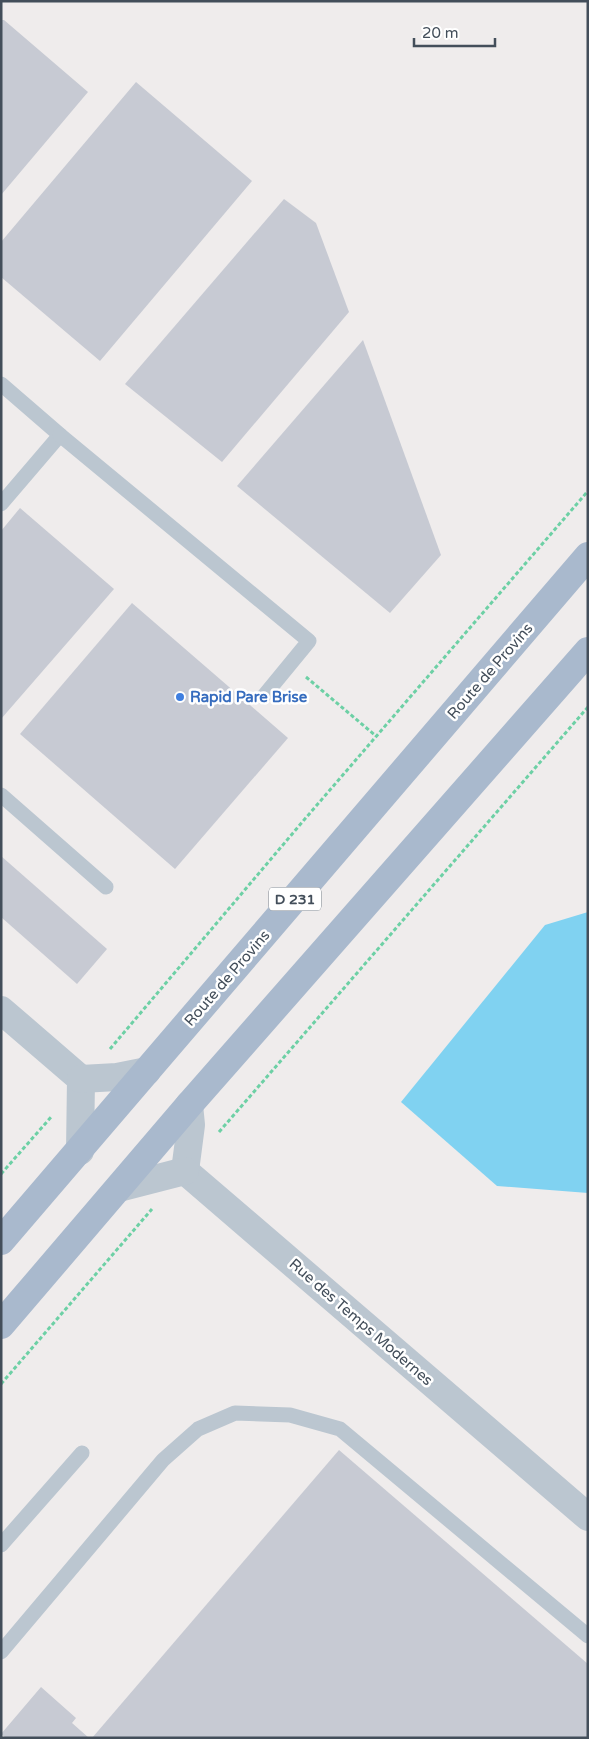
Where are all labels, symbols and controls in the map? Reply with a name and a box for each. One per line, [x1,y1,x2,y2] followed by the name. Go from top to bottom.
[414,15,495,47] scale bar
[422,24,459,42] text: 20 m
[443,619,537,723] street label: Route de Provins
[190,688,308,707] place label: Rapid Pare Brise
[174,691,186,703] marker: Rapid Pare Brise
[269,888,321,911] road number: D 231
[180,926,274,1030] street label: Route de Provins
[286,1255,436,1389] street label: Rue des Temps Modernes

